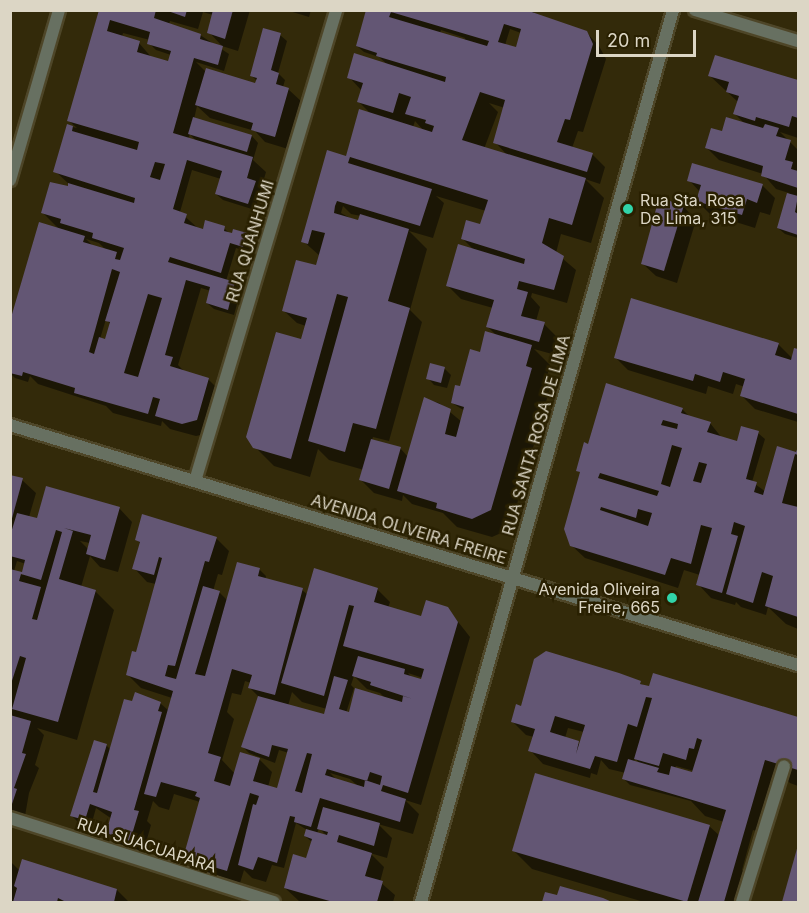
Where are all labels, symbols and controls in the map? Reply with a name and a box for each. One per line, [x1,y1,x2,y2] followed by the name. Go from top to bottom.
[599,18,700,56] scale bar
[607,30,650,51] text: 20 m
[222,178,278,304] street label: RUA QUANHUMI
[640,190,744,228] place label: Rua Sta. Rosa De Lima, 315
[621,202,635,216] marker: Rua Sta. Rosa De Lima, 315
[498,332,574,538] street label: RUA SANTA ROSA DE LIMA
[309,490,509,568] street label: AVENIDA OLIVEIRA FREIRE
[539,579,660,617] place label: Avenida Oliveira Freire, 665
[665,591,679,605] marker: Avenida Oliveira Freire, 665
[75,813,219,877] street label: RUA SUACUAPARA

